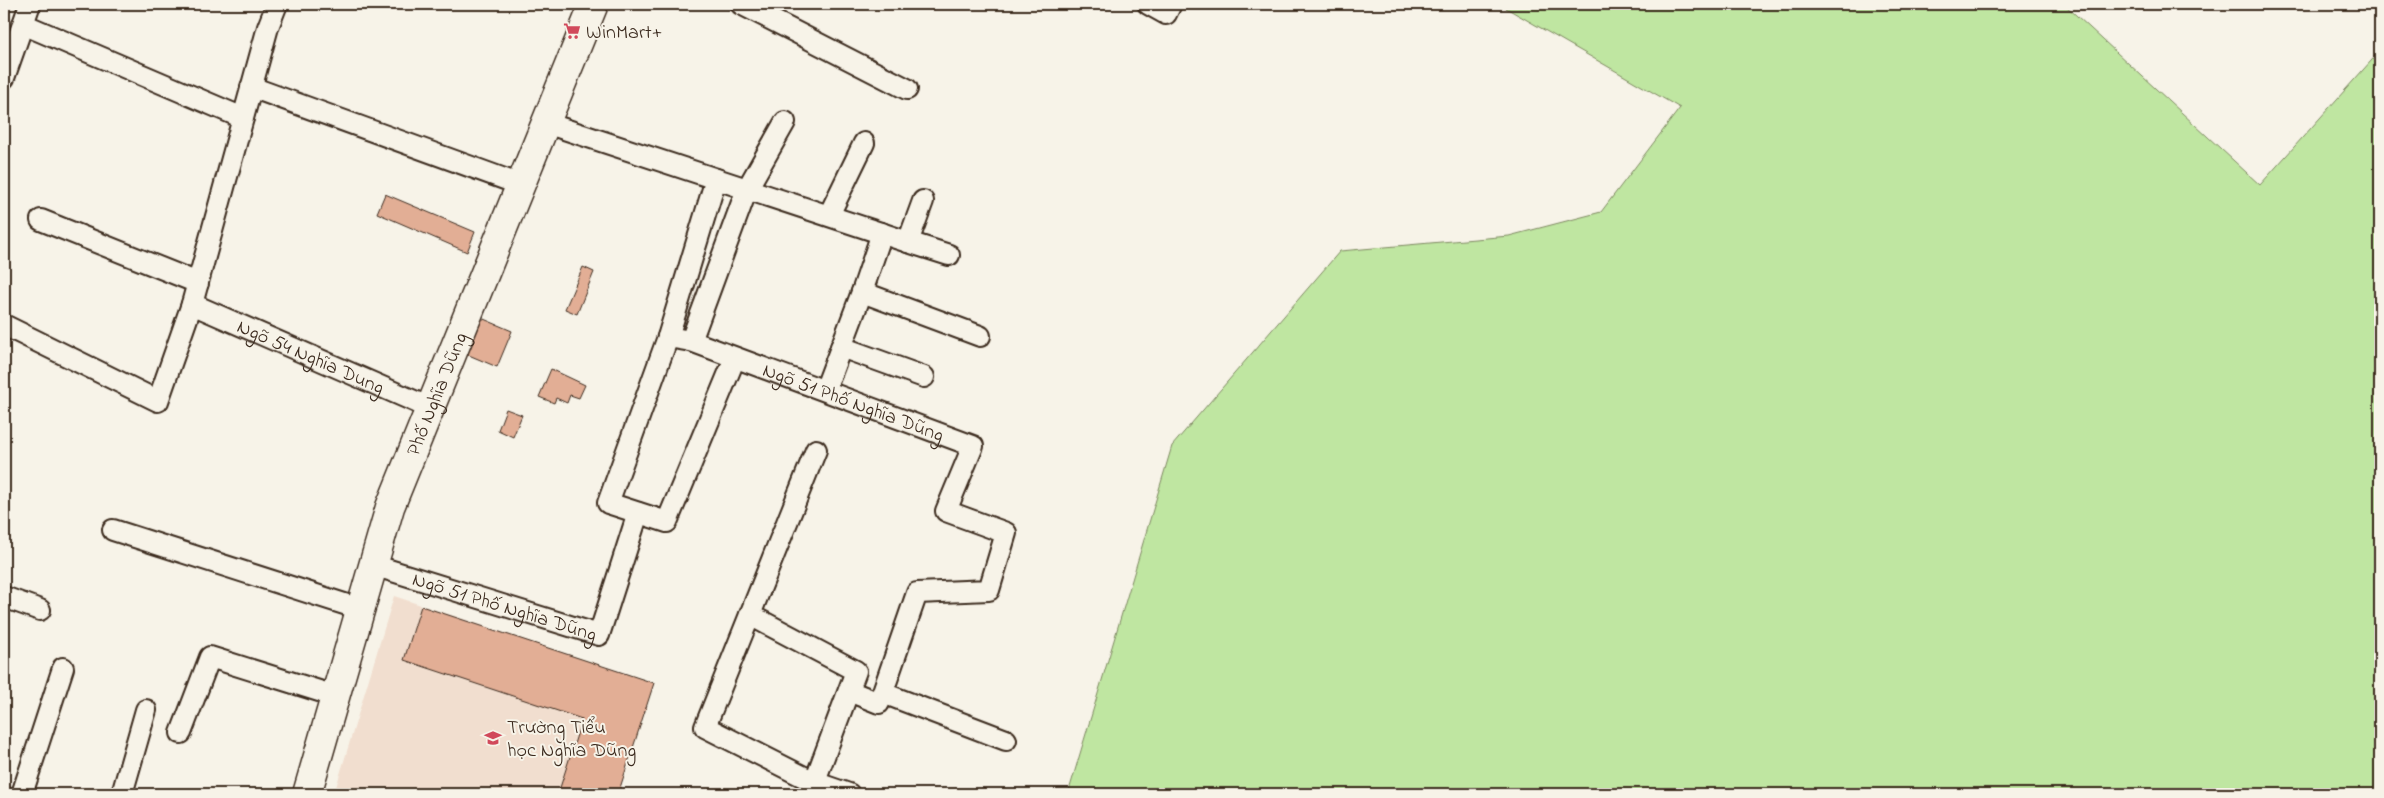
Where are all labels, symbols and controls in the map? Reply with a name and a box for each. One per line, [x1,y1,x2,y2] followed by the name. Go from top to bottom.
[586,19,662,48] place label: WinMart+
[562,21,582,41] supermarket icon: WinMart+
[232,313,388,404] street label: Ngõ 54 Nghĩa Dung
[400,329,477,461] street label: Phố Nghĩa Dũng
[758,357,948,452] street label: Ngõ 51 Phố Nghĩa Dũng
[408,566,600,651] street label: Ngõ 51 Phố Nghĩa Dũng
[507,714,636,767] place label: Trường Tiểu học Nghĩa Dũng
[483,728,503,748] school or university icon: Trường Tiểu học Nghĩa Dũng

